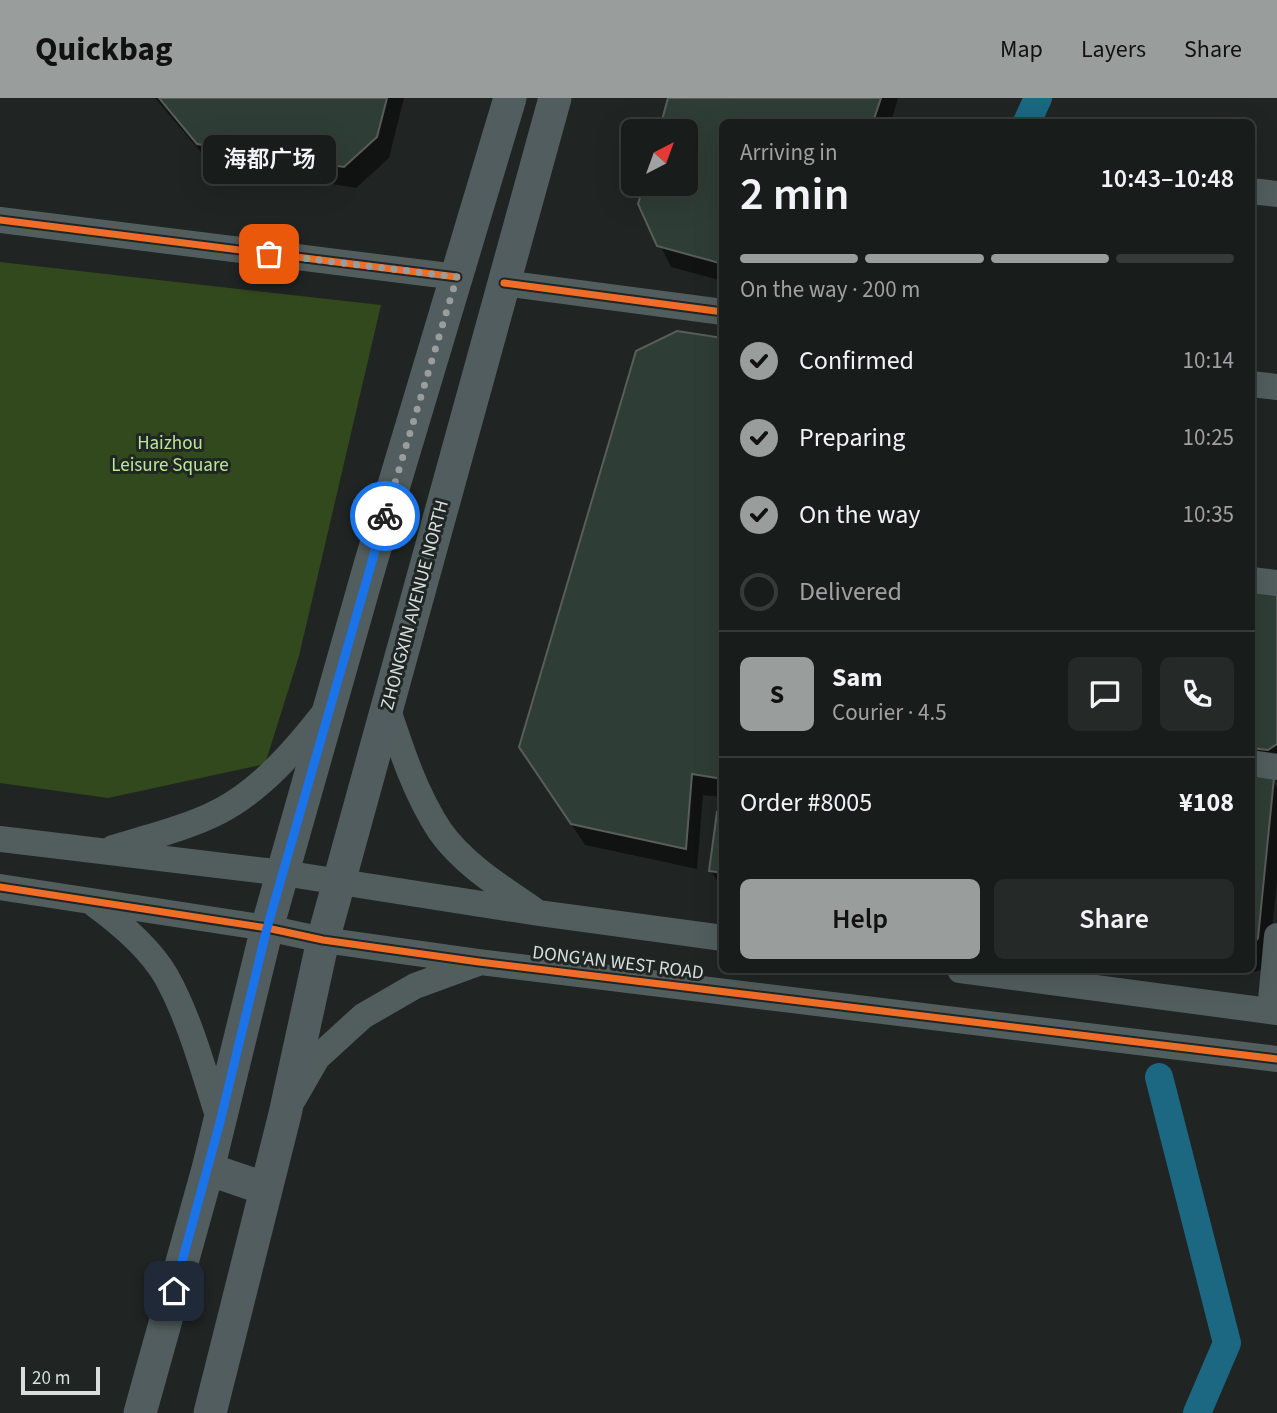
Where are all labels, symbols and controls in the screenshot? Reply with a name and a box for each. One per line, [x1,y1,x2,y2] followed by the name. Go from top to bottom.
[35,26,173,73] text: Quickbag
[1000,32,1043,67] text: Map
[1081,32,1146,67] text: Layers
[1184,32,1242,67] text: Share
[621,119,698,196] north arrow
[621,119,698,196] map controls
[202,135,336,184] callout: 海都广场
[740,136,838,169] text: Arriving in
[224,143,316,176] text: 海都广场
[1101,160,1234,197] text: 10:43–10:48
[740,162,849,227] text: 2 min
[239,224,299,284] pin
[250,235,288,273] icon: bag
[740,273,920,306] text: On the way · 200 m
[740,342,778,380] icon: check
[799,342,914,379] text: Confirmed
[1183,344,1234,377] text: 10:14
[740,419,778,457] icon: check
[799,419,905,456] text: Preparing
[1183,421,1234,454] text: 10:25
[111,430,229,479] park label: Haizhou Leisure Square
[350,481,420,551] courier
[740,496,778,534] icon: check
[799,496,920,533] text: On the way
[366,497,404,535] icon: bike
[374,497,456,713] street label: ZHONGXIN AVENUE NORTH
[1183,498,1234,531] text: 10:35
[799,573,902,610] text: Delivered
[1068,657,1142,731] button: chat
[1160,657,1234,731] button: phone
[832,659,882,696] text: Sam
[770,676,784,713] text: S
[832,696,947,729] text: Courier · 4.5
[740,784,872,821] text: Order #8005
[1179,784,1234,821] text: ¥108
[740,879,980,959] button: Help
[994,879,1234,959] button: Share
[531,939,705,987] street label: DONG'AN WEST ROAD
[144,1261,204,1321] pin
[155,1272,193,1310] icon: home
[21,1364,100,1396] scale bar
[32,1365,70,1392] text: 20 m

